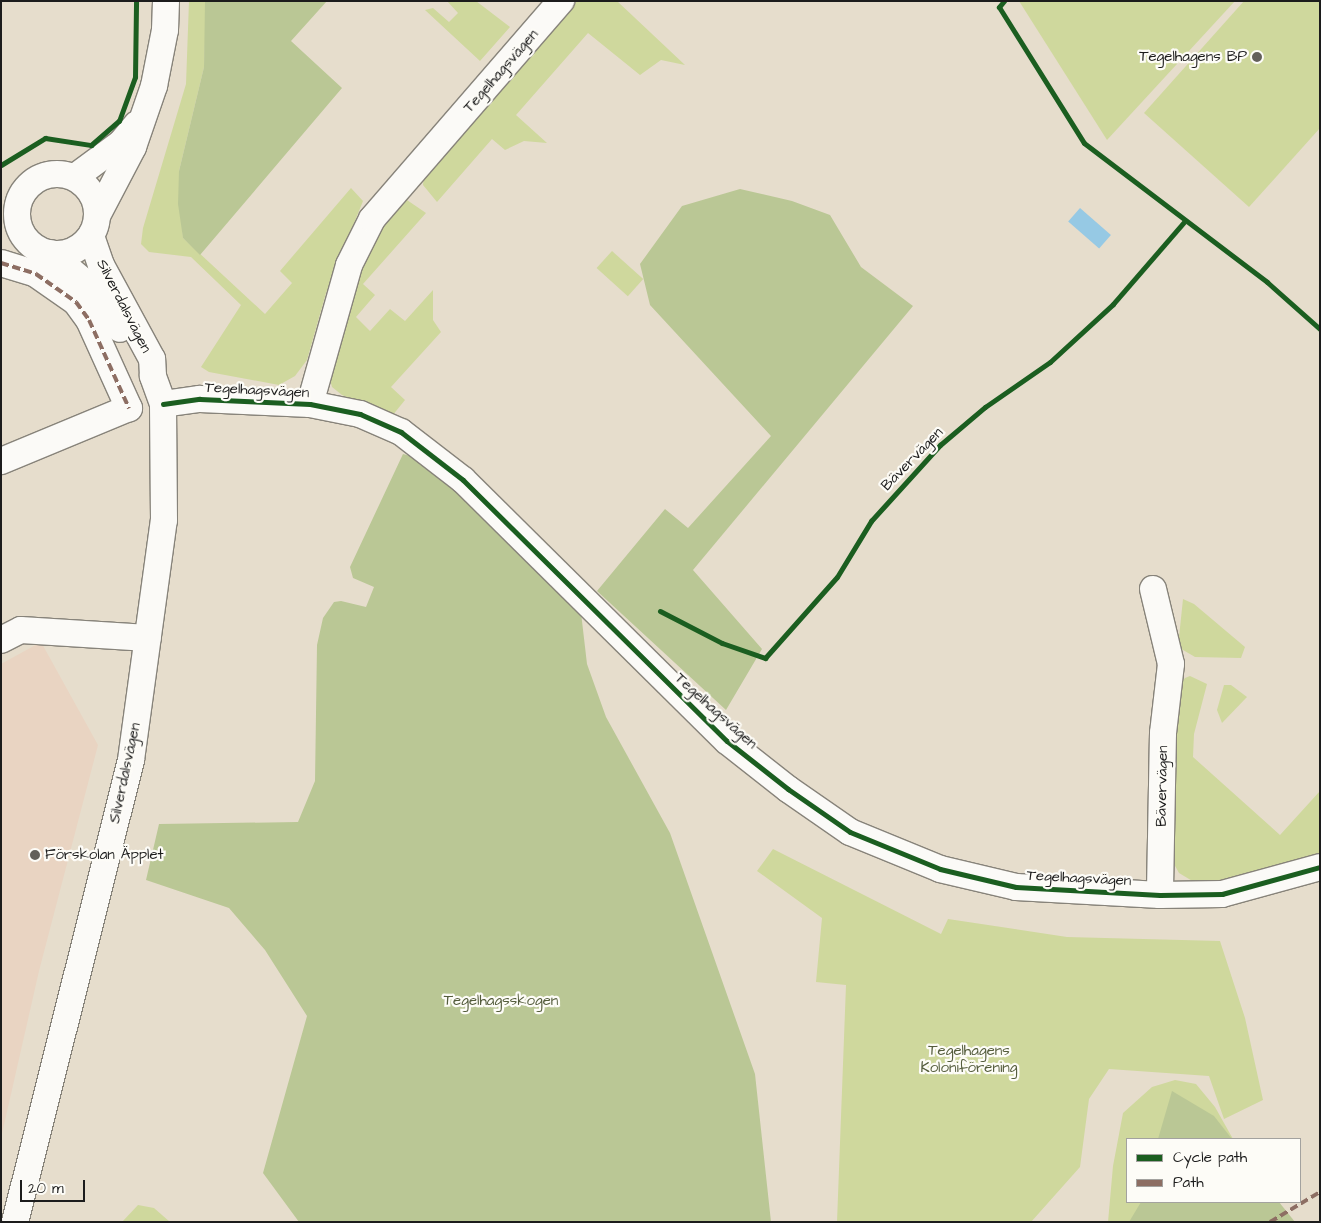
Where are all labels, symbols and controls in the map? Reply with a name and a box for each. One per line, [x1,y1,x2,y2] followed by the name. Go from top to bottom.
[460,26,542,116] street label: Tegelhagsvägen
[1139,48,1247,66] place label: Tegelhagens BP
[1251,51,1263,63] marker: Tegelhagens BP
[93,256,155,356] street label: Silverdalsvägen
[204,378,310,402] street label: Tegelhagsvägen
[877,424,947,494] street label: Bävervägen
[671,669,761,753] street label: Tegelhagsvägen
[106,721,144,825] street label: Silverdalsvägen
[1152,745,1172,827] street label: Bävervägen
[45,846,164,864] place label: Förskolan Äpplet
[29,849,41,861] marker: Förskolan Äpplet
[1026,866,1132,890] street label: Tegelhagsvägen
[444,992,558,1010] park label: Tegelhagsskogen
[921,1041,1017,1076] park label: Tegelhagens Koloniförening
[1126,1138,1301,1203] legend
[1173,1147,1247,1168] text: Cycle path
[22,1170,88,1202] scale bar
[1173,1172,1204,1193] text: Path
[28,1178,64,1199] text: 20 m

